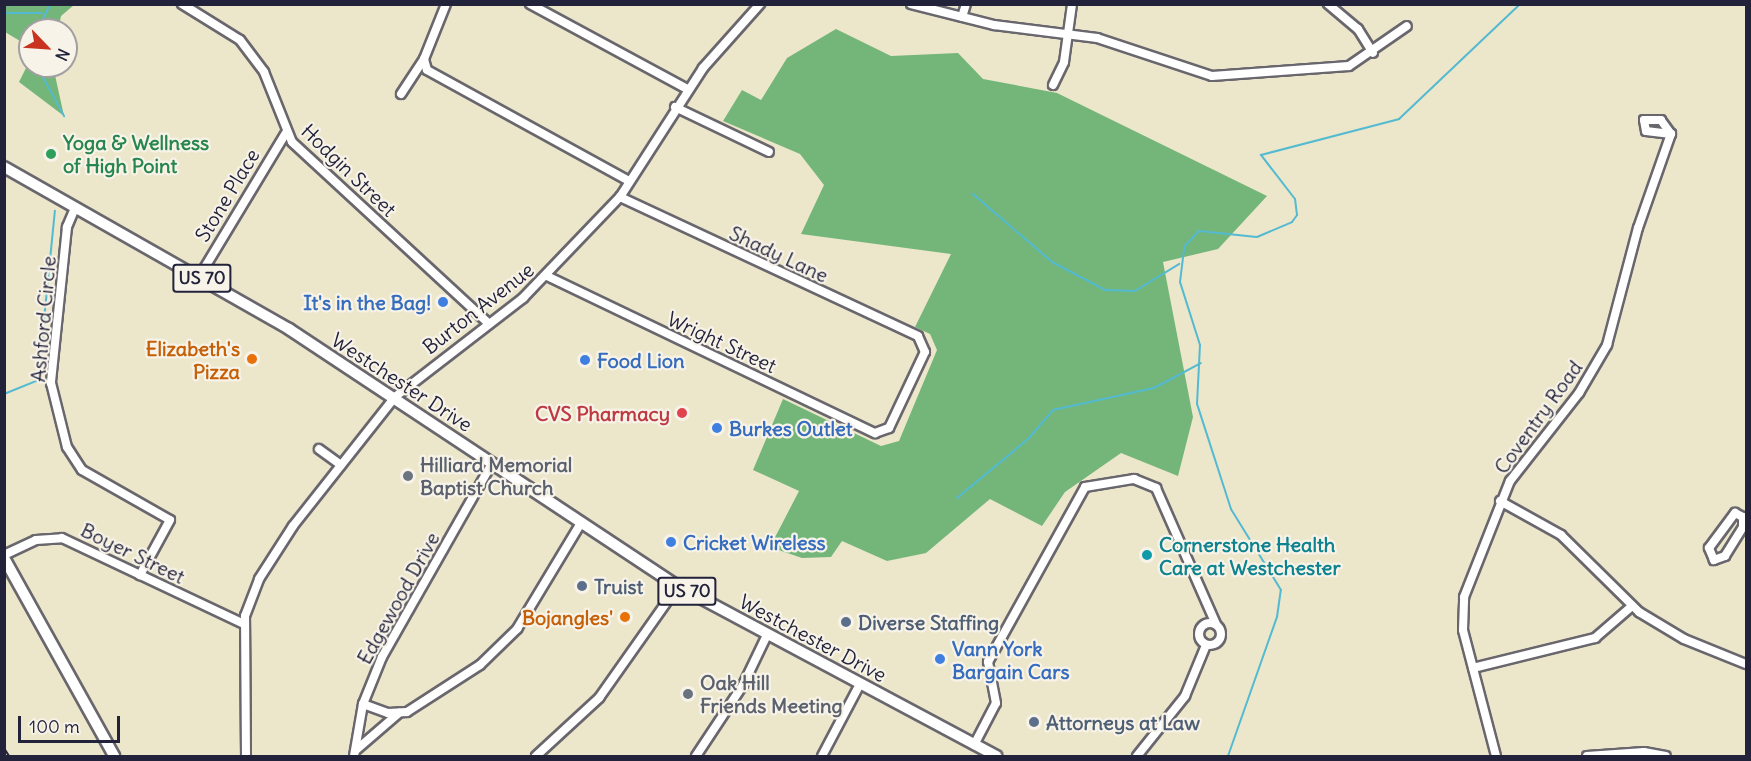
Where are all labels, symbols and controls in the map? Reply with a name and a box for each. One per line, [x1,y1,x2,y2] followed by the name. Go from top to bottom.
[18,18,78,78] north arrow
[51,46,74,64] text: N
[297,119,401,221] street label: Hodgin Street
[63,130,209,177] place label: Yoga & Wellness of High Point
[190,144,264,246] street label: Stone Place
[44,147,58,161] marker: Yoga & Wellness of High Point
[726,221,832,287] street label: Shady Lane
[26,255,60,383] street label: Ashford Circle
[418,257,538,359] street label: Burton Avenue
[172,263,232,293] road number: US 70
[303,290,431,314] place label: It's in the Bag!
[436,295,450,309] marker: It's in the Bag!
[664,306,780,378] street label: Wright Street
[327,327,477,437] street label: Westchester Drive
[146,336,240,383] place label: Elizabeth's Pizza
[597,348,685,372] place label: Food Lion
[245,352,259,366] marker: Elizabeth's Pizza
[578,353,592,367] marker: Food Lion
[1489,356,1587,478] street label: Coventry Road
[535,401,670,425] place label: CVS Pharmacy
[675,406,689,420] marker: CVS Pharmacy
[729,416,853,440] place label: Burkes Outlet
[710,421,724,435] marker: Burkes Outlet
[420,452,572,499] place label: Hilliard Memorial Baptist Church
[401,469,415,483] marker: Hilliard Memorial Baptist Church
[77,517,189,589] street label: Boyer Street
[352,528,444,668] street label: Edgewood Drive
[683,530,826,554] place label: Cricket Wireless
[1159,532,1341,579] place label: Cornerstone Health Care at Westchester
[664,535,678,549] marker: Cricket Wireless
[1140,548,1154,562] marker: Cornerstone Health Care at Westchester
[594,574,643,598] place label: Truist
[657,576,717,606] road number: US 70
[575,579,589,593] marker: Truist
[735,589,891,687] street label: Westchester Drive
[522,605,613,629] place label: Bojangles'
[618,610,632,624] marker: Bojangles'
[858,610,999,634] place label: Diverse Staffing
[839,615,853,629] marker: Diverse Staffing
[952,636,1070,683] place label: Vann York Bargain Cars
[933,652,947,666] marker: Vann York Bargain Cars
[700,670,843,717] place label: Oak Hill Friends Meeting
[681,687,695,701] marker: Oak Hill Friends Meeting
[21,704,123,742] scale bar
[1046,710,1200,734] place label: Attorneys at Law
[29,715,80,738] text: 100 m
[1027,715,1041,729] marker: Attorneys at Law

